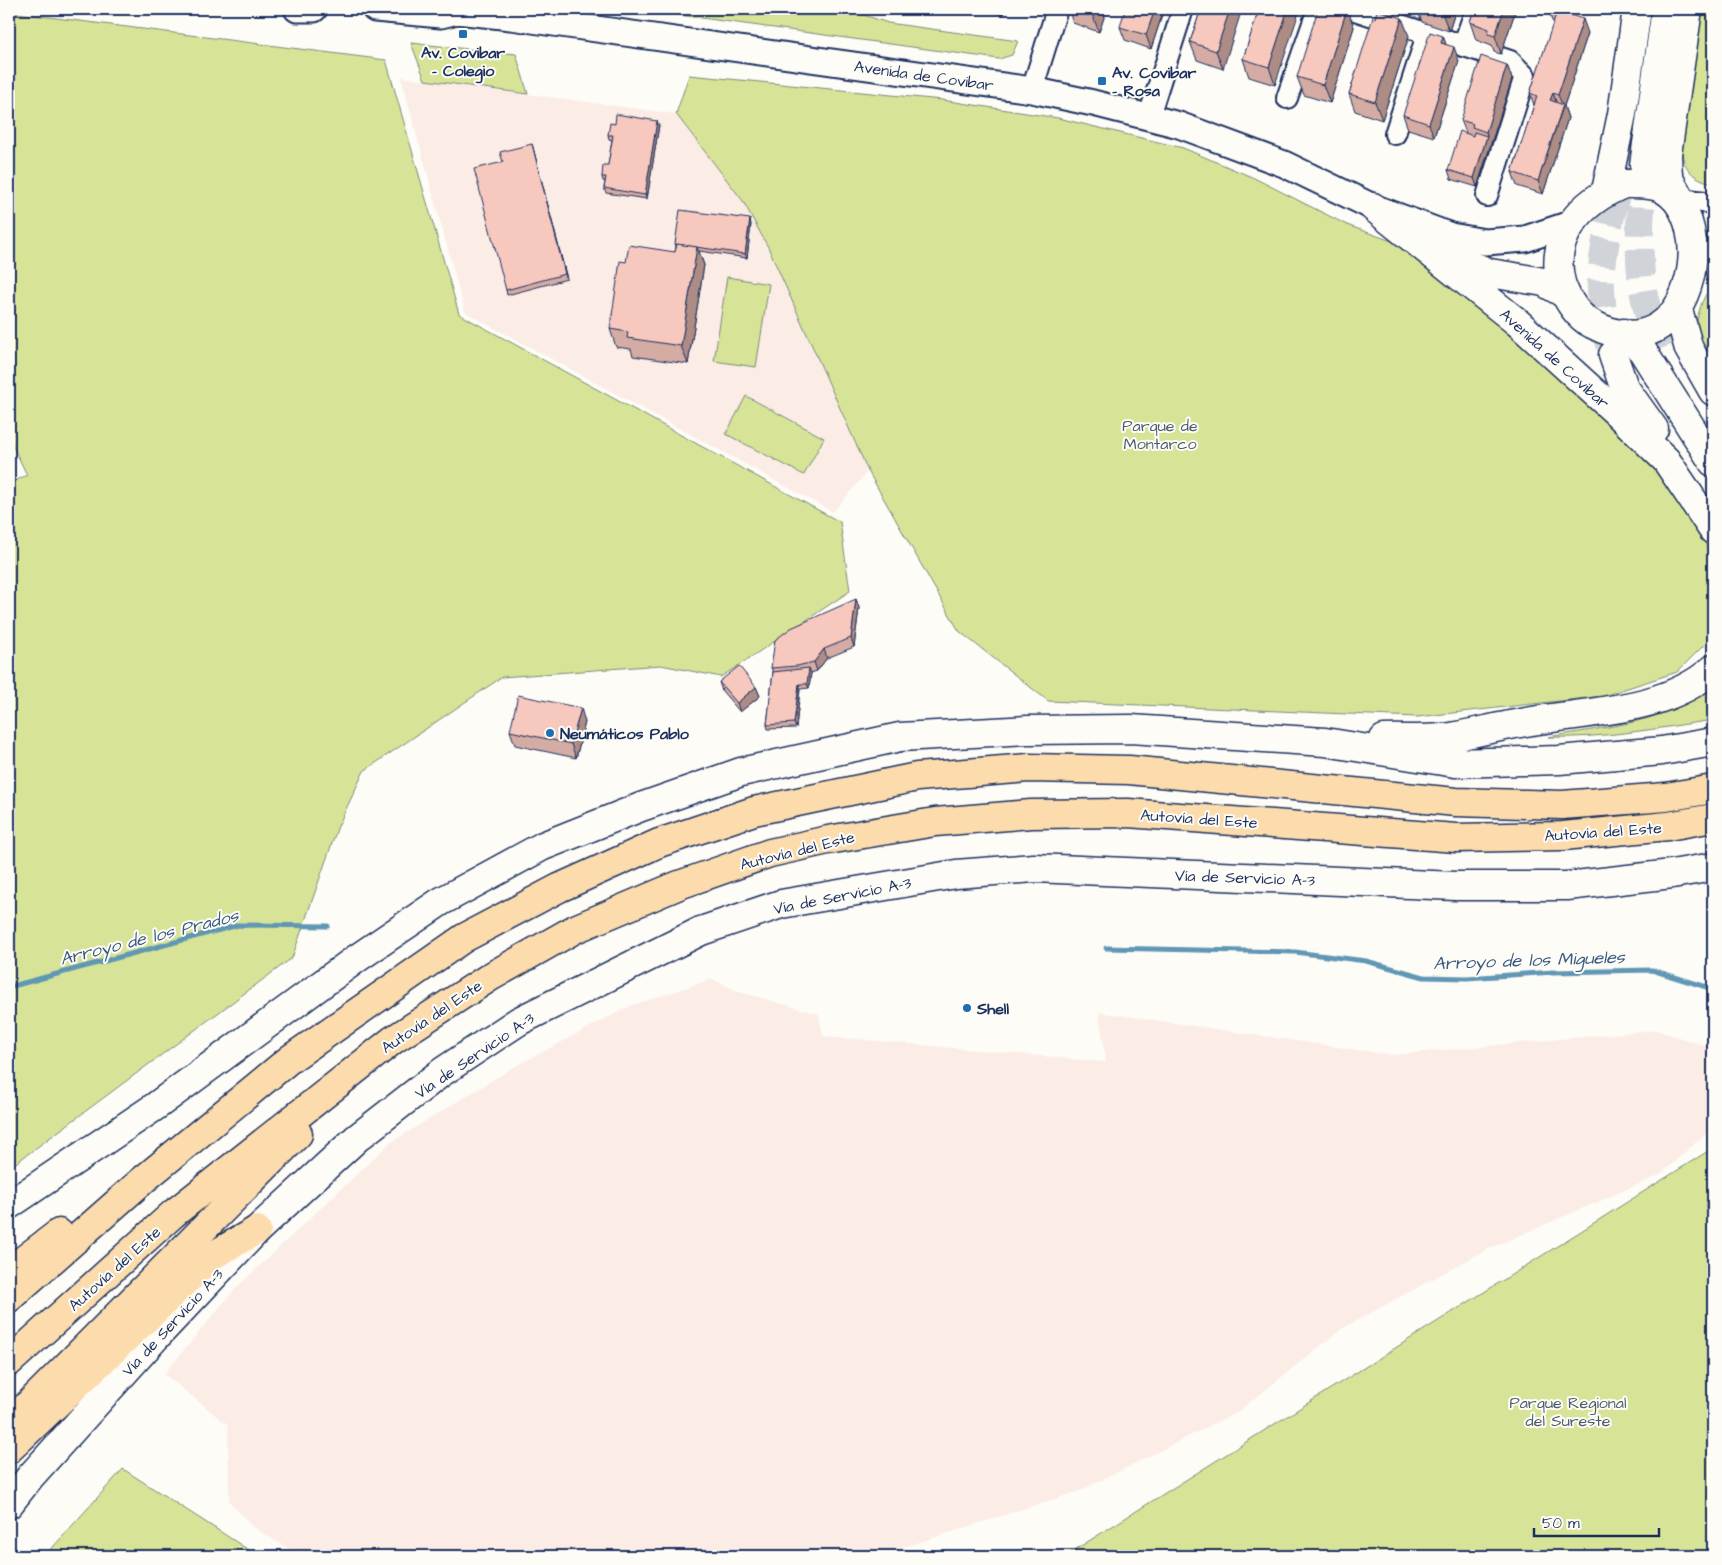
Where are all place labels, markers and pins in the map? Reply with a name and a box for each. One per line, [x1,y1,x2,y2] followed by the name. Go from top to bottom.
[457,28,469,40] marker: Av. Covibar - Colegio
[421,42,505,84] place label: Av. Covibar - Colegio
[1112,62,1196,102] place label: Av. Covibar - Rosa
[1096,75,1108,87] marker: Av. Covibar - Rosa
[560,723,690,745] place label: Neumáticos Pablo
[544,727,556,739] marker: Neumáticos Pablo
[976,998,1009,1020] place label: Shell
[961,1002,973,1014] marker: Shell

